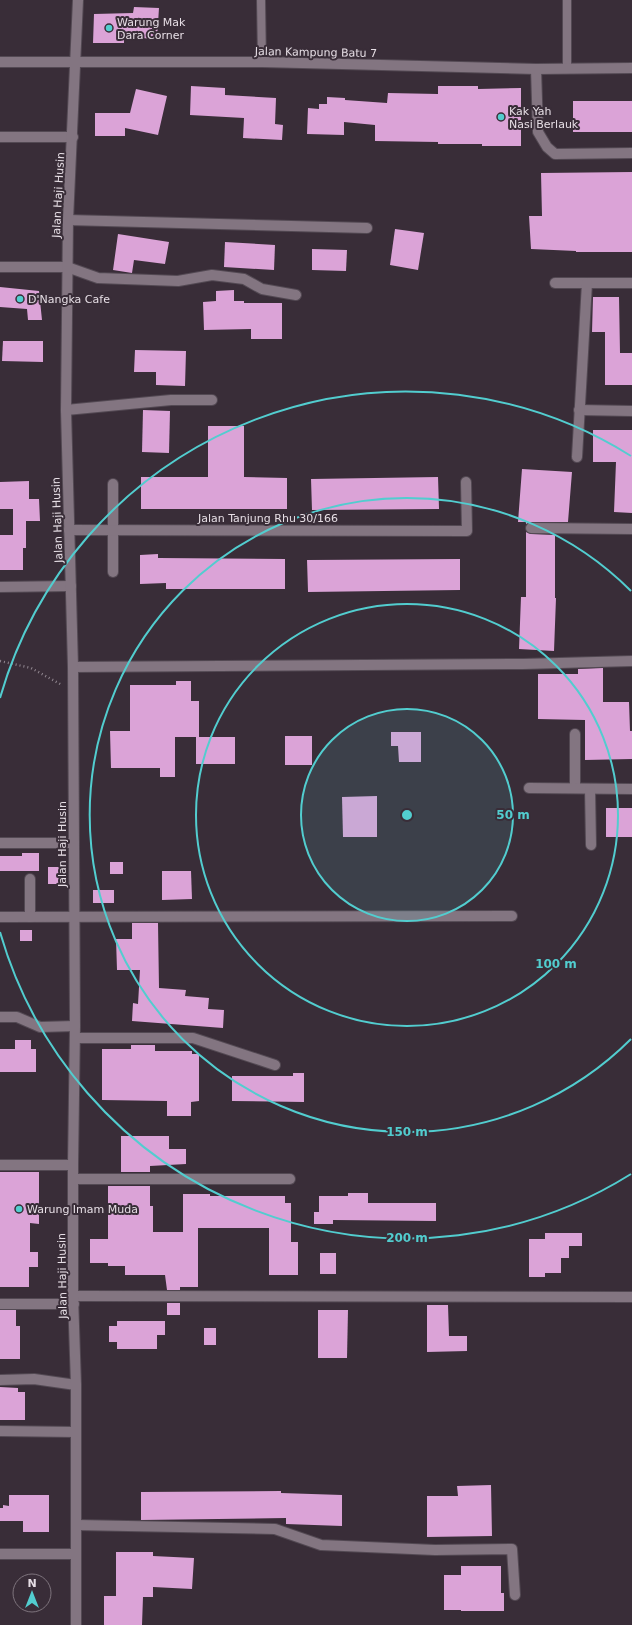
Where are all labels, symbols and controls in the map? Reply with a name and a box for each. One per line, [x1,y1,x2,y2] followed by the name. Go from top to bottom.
[117,16,186,42] place label: Warung Mak Dara Corner
[104,23,114,33] marker: Warung Mak Dara Corner
[254,45,377,60] street label: Jalan Kampung Batu 7
[509,105,579,131] place label: Kak Yah Nasi Berlauk
[496,112,506,122] marker: Kak Yah Nasi Berlauk
[50,152,67,239] street label: Jalan Haji Husin
[28,293,110,306] place label: D'Nangka Cafe
[15,294,25,304] marker: D'Nangka Cafe
[50,477,66,564] street label: Jalan Haji Husin
[197,512,338,525] street label: Jalan Tanjung Rhu 30/166
[56,801,69,888] street label: Jalan Haji Husin
[400,808,414,822] centre of rings
[496,808,530,822] text: 50 m
[535,957,577,971] text: 100 m
[386,1125,428,1139] text: 150 m
[27,1203,138,1216] place label: Warung Imam Muda
[14,1204,24,1214] marker: Warung Imam Muda
[386,1231,428,1245] text: 200 m
[55,1233,70,1320] street label: Jalan Haji Husin
[12,1573,52,1613] north arrow
[27,1577,37,1590] text: N

